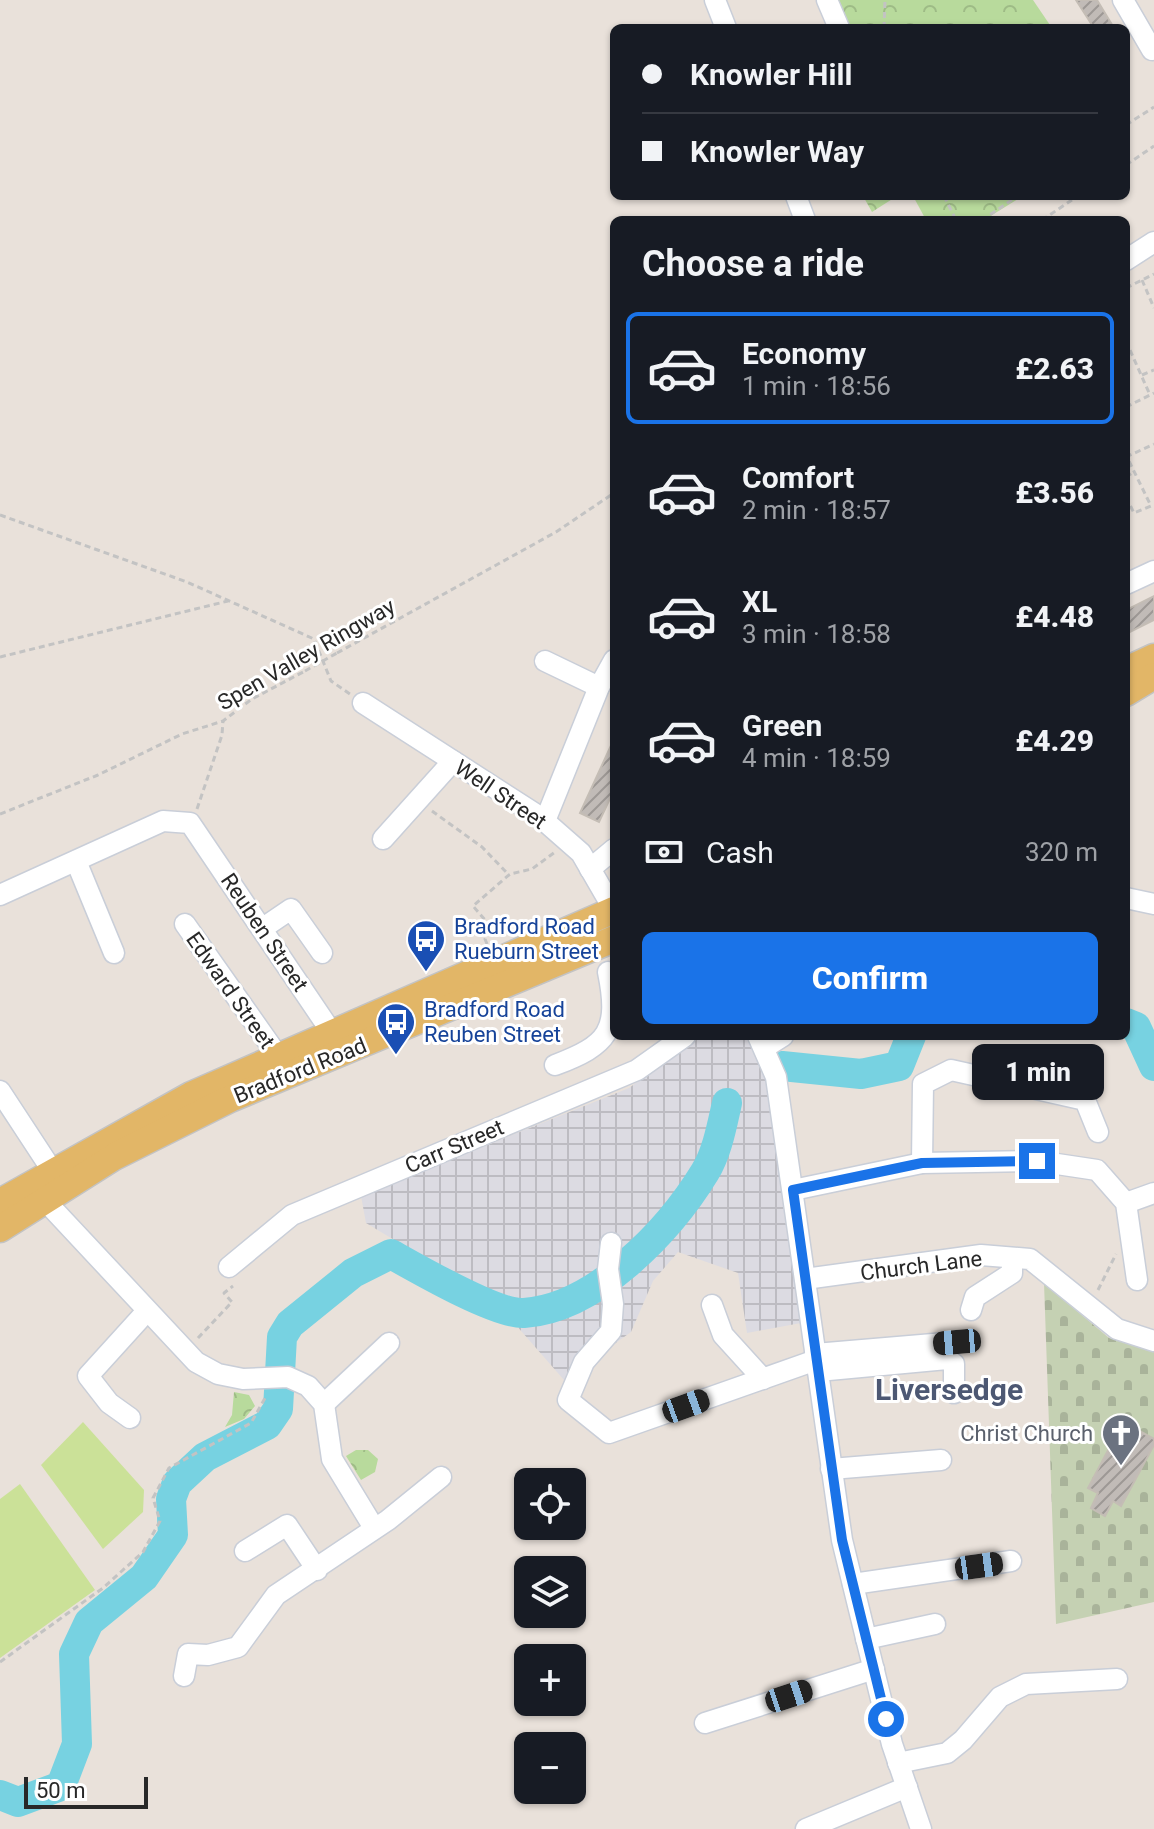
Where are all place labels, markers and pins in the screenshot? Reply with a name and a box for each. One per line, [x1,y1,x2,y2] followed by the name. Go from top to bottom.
[454,914,599,964] place label: Bradford Road Rueburn Street
[405,918,447,973] bus stop icon: Bradford Road Rueburn Street
[424,997,565,1047] place label: Bradford Road Reuben Street
[375,1001,417,1056] bus stop icon: Bradford Road Reuben Street
[1100,1412,1142,1467] church icon: Christ Church
[960,1421,1093,1446] place label: Christ Church

